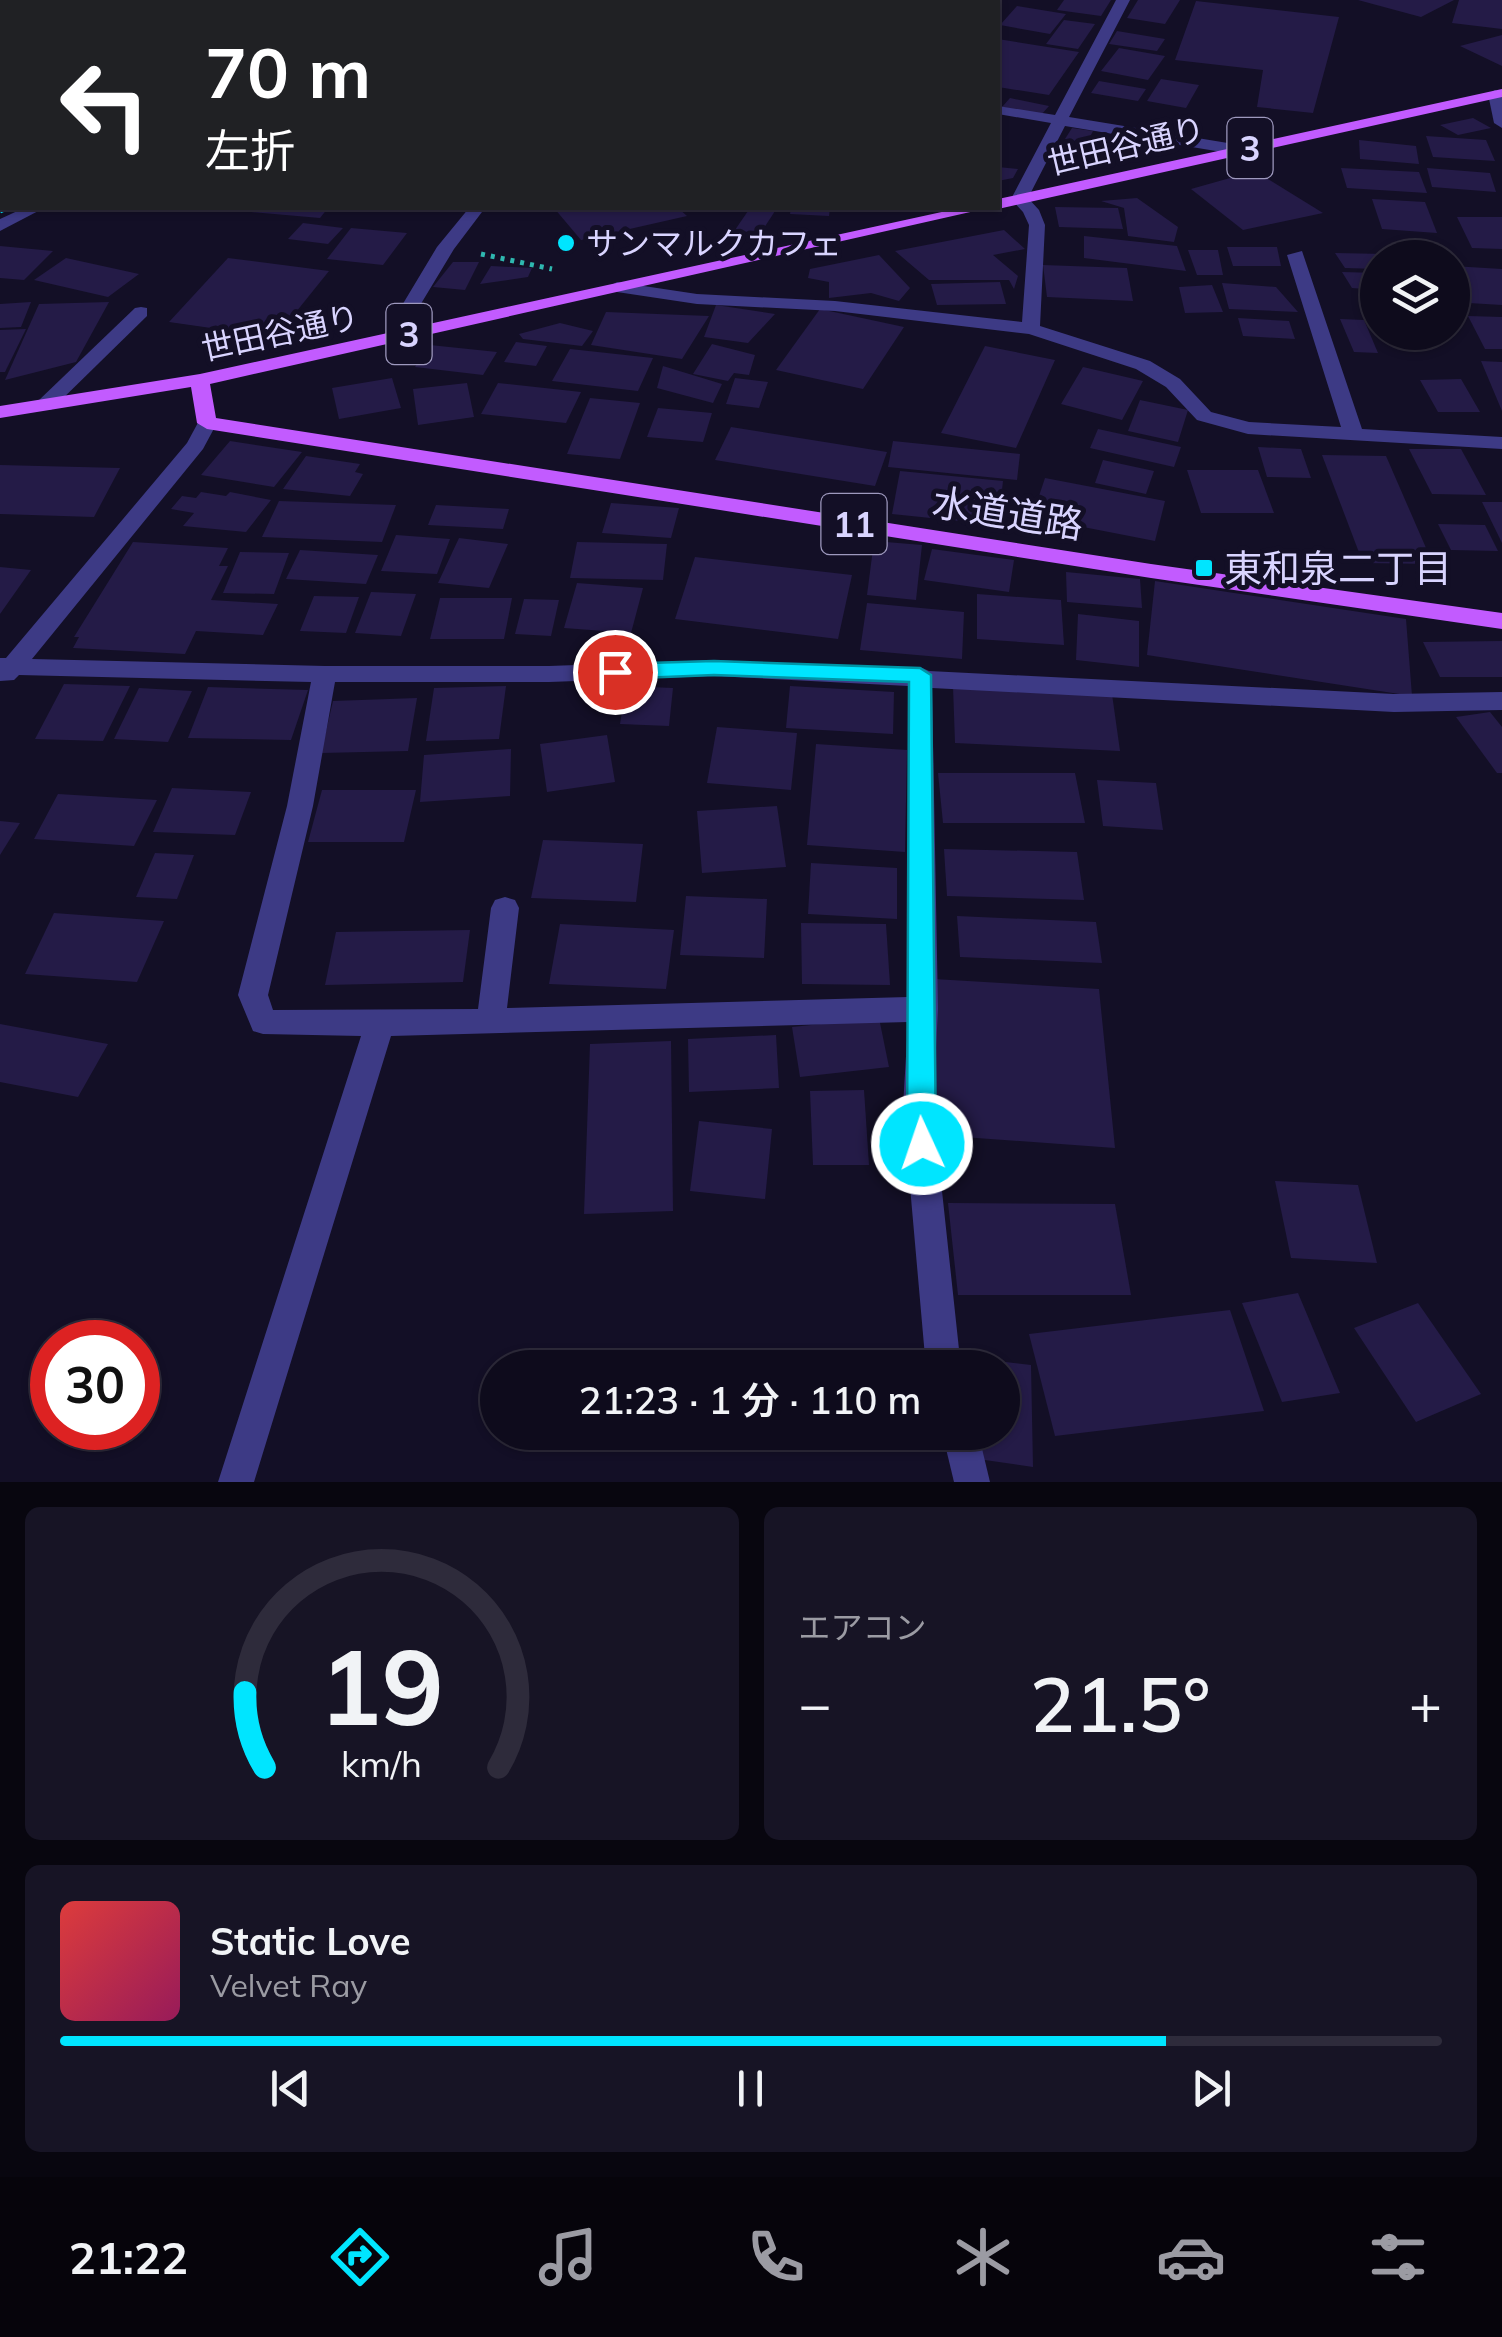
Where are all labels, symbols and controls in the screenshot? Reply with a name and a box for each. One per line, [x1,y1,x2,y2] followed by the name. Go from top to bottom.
[205,28,371,116] text: 70 m
[40,40,170,170] icon: left
[1044,108,1208,182] street label: 世田谷通り
[1228,118,1272,178] road number: 3
[205,122,295,178] text: 左折
[586,223,842,263] place label: サンマルクカフェ
[555,232,577,254] marker: サンマルクカフェ
[1360,240,1470,350] map controls
[1360,240,1470,350] button: layers
[198,296,362,368] street label: 世田谷通り
[386,304,432,364] road number: 3
[929,477,1087,549] street label: 水道道路
[822,494,886,554] road number: 11
[1224,544,1452,592] place label: 東和泉二丁目
[1193,557,1215,579] marker: 東和泉二丁目
[573,630,658,715] pin
[588,645,643,700] icon: arrive
[870,1092,974,1196] position arrow
[30,1320,160,1450] speed limit sign: 30
[579,1376,921,1424] text: 21:23 · 1 分 · 110 m
[799,1607,927,1647] text: エアコン
[319,1620,444,1751] text: 19
[1030,1657,1211,1751] text: 21.5°
[799,1669,832,1738] text: −
[1409,1669,1442,1738] text: +
[341,1741,422,1786] text: km/h
[210,1917,411,1965] text: Static Love
[210,1965,367,2005] text: Velvet Ray
[263,2061,318,2116] icon: previous
[723,2061,778,2116] icon: pause
[1184,2061,1239,2116] icon: next
[325,2222,395,2292] icon: directions
[533,2222,603,2292] icon: music
[741,2222,811,2292] icon: phone
[948,2222,1018,2292] icon: climate
[1156,2222,1226,2292] icon: car
[1363,2222,1433,2292] icon: filters
[69,2229,188,2285] text: 21:22

